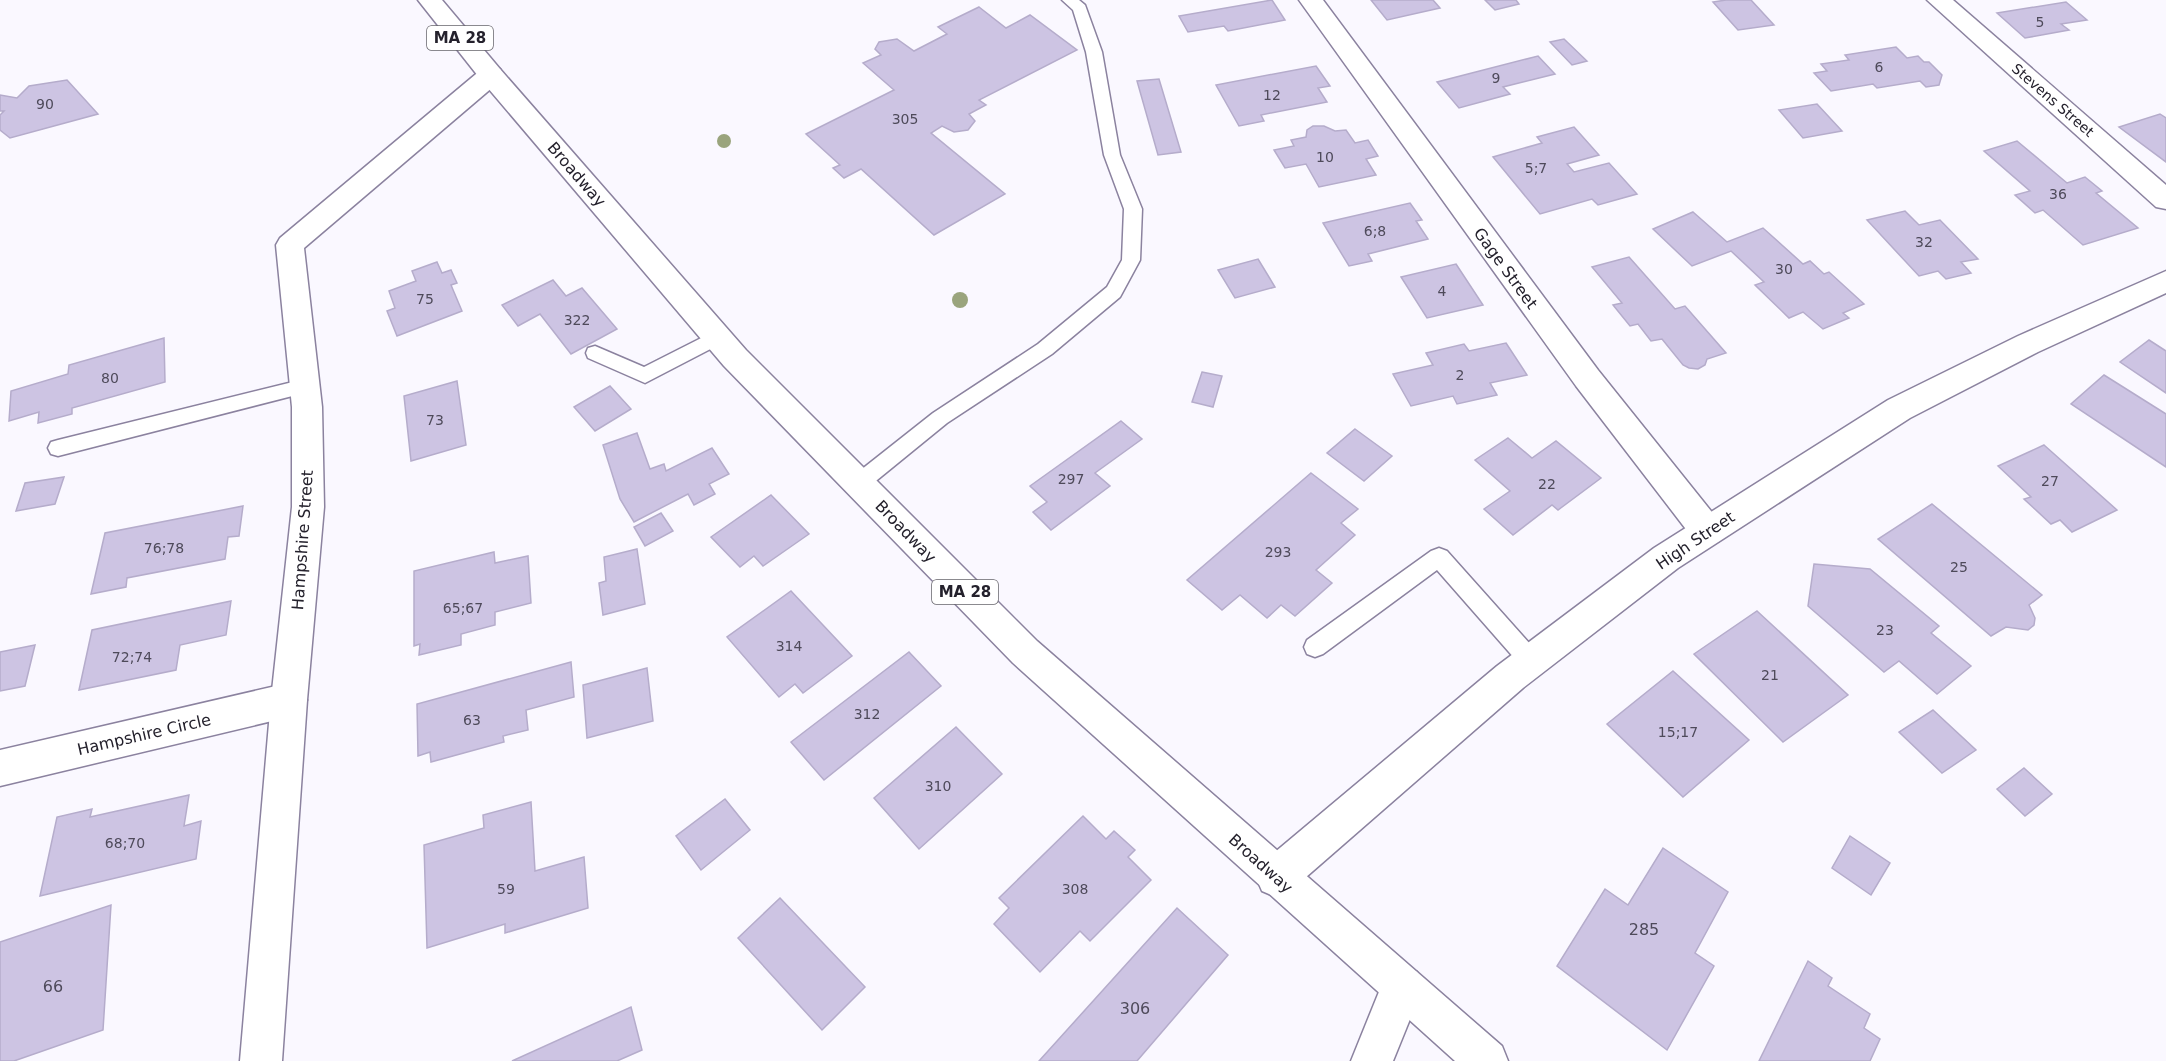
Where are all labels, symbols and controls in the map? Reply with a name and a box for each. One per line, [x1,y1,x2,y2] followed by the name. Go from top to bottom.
[2036,14,2044,30] house number: 5
[427,26,493,50] road number: MA 28
[1875,59,1884,75] house number: 6
[2009,60,2098,140] street label: Stevens Street
[1492,70,1500,86] house number: 9
[1263,87,1281,103] house number: 12
[36,96,54,112] house number: 90
[892,111,918,127] house number: 305
[543,138,610,210] street label: Broadway
[1316,149,1334,165] house number: 10
[1525,160,1547,176] house number: 5;7
[2049,186,2067,202] house number: 36
[1364,223,1386,239] house number: 6;8
[1470,224,1541,313] street label: Gage Street
[1915,234,1933,250] house number: 32
[1775,261,1793,277] house number: 30
[1438,283,1447,299] house number: 4
[416,291,434,307] house number: 75
[564,312,590,328] house number: 322
[1456,367,1464,383] house number: 2
[101,370,119,386] house number: 80
[426,412,444,428] house number: 73
[288,469,317,611] street label: Hampshire Street
[1058,471,1084,487] house number: 297
[2041,473,2059,489] house number: 27
[1538,476,1556,492] house number: 22
[871,496,940,566] street label: Broadway
[1652,507,1738,574] street label: High Street
[144,540,184,556] house number: 76;78
[1265,544,1291,560] house number: 293
[1950,559,1968,575] house number: 25
[932,580,998,604] road number: MA 28
[443,600,483,616] house number: 65;67
[1876,622,1894,638] house number: 23
[776,638,802,654] house number: 314
[112,649,152,665] house number: 72;74
[1761,667,1779,683] house number: 21
[854,706,880,722] house number: 312
[75,710,213,759] street label: Hampshire Circle
[463,712,481,728] house number: 63
[1658,724,1698,740] house number: 15;17
[925,778,951,794] house number: 310
[1225,830,1296,897] street label: Broadway
[105,835,145,851] house number: 68;70
[497,881,515,897] house number: 59
[1062,881,1088,897] house number: 308
[1629,920,1659,939] house number: 285
[43,977,63,996] house number: 66
[1120,999,1150,1018] house number: 306

